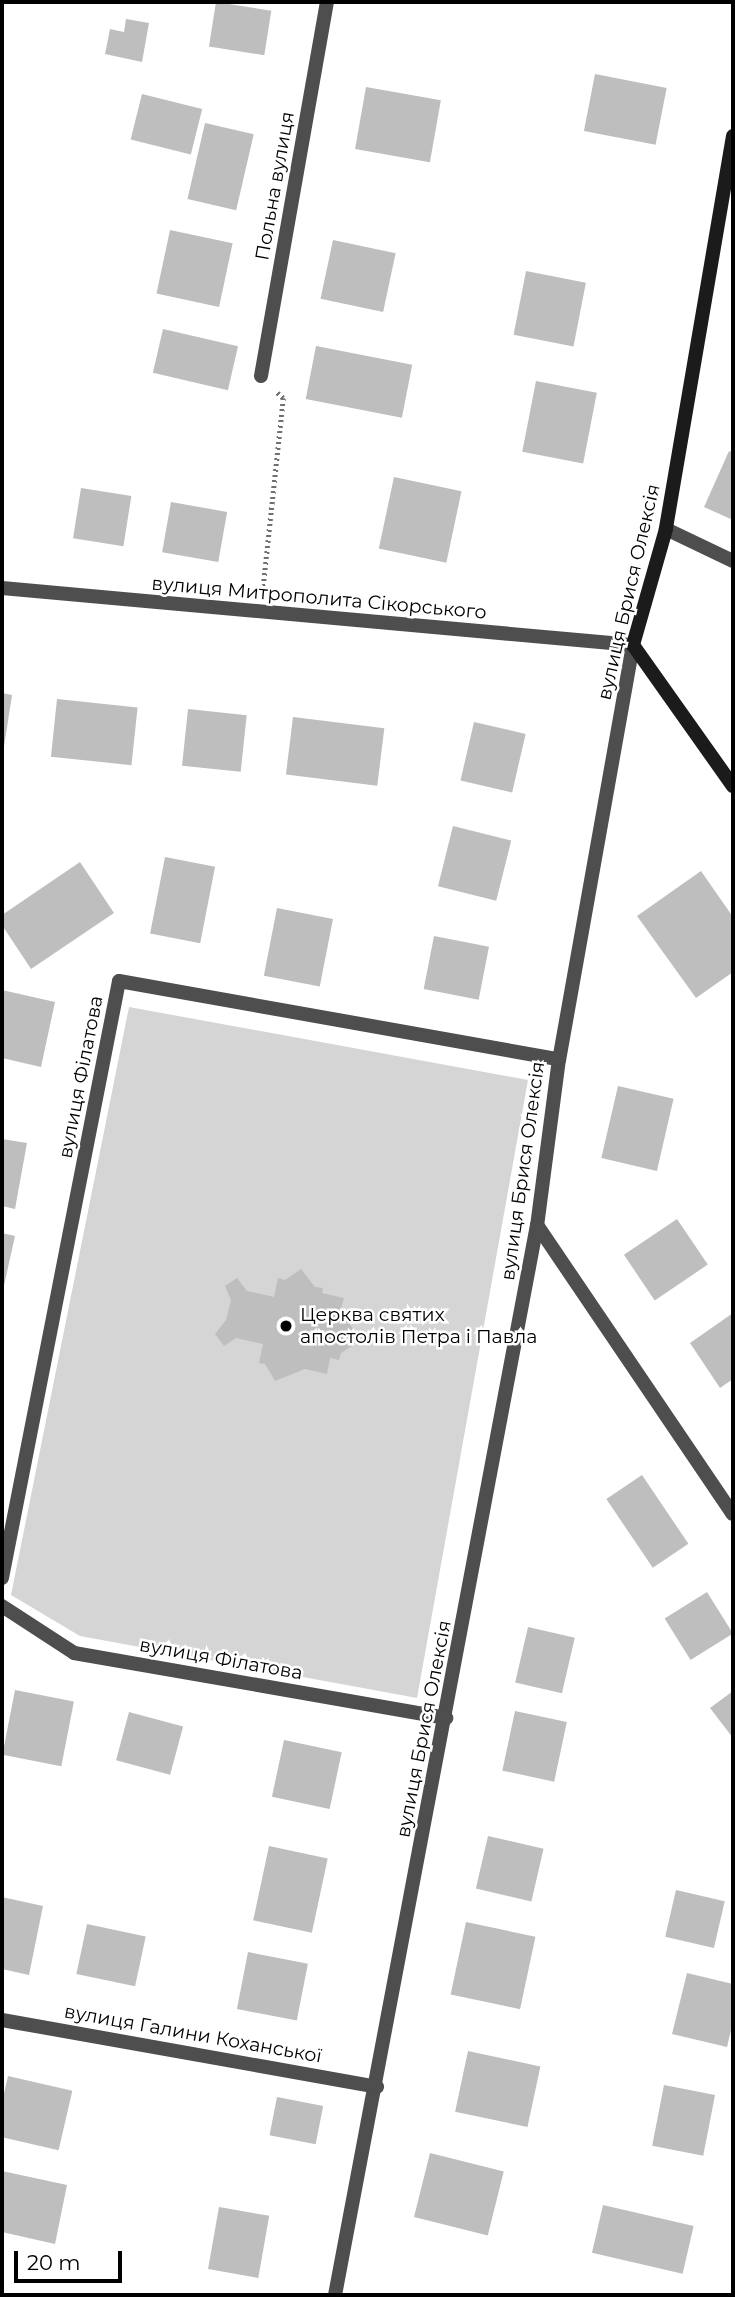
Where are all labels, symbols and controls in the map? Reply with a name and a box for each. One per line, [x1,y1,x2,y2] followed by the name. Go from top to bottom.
[251,110,299,262] street label: Польна вулиця
[593,482,665,702] street label: вулиця Брися Олексія
[151,572,487,624] street label: вулиця Митрополита Сікорського
[54,994,108,1160] street label: вулиця Філатова
[496,1060,550,1282] street label: вулиця Брися Олексія
[300,1304,537,1348] place label: Церква святих апостолів Петра і Павла
[278,1318,294,1334] marker: Церква святих апостолів Петра і Павла
[392,1618,456,1840] street label: вулиця Брися Олексія
[138,1633,304,1685] street label: вулиця Філатова
[62,2000,324,2068] street label: вулиця Галини Коханської
[18,2238,126,2282] scale bar
[27,2250,81,2275] text: 20 m

